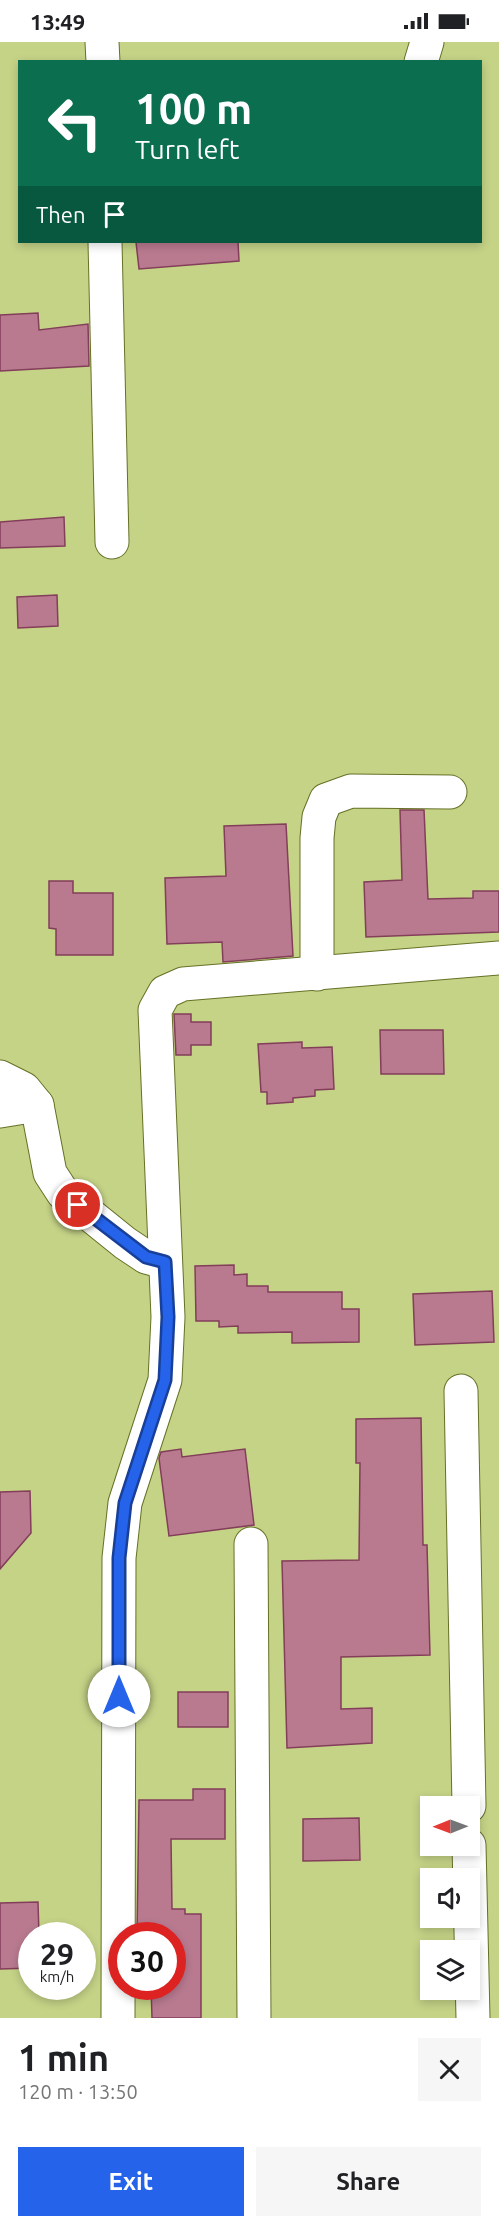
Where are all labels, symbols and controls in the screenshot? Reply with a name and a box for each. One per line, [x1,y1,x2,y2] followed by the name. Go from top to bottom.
[30,9,85,34] text: 13:49
[36,84,114,162] icon: left
[135,85,252,132] text: 100 m
[135,134,239,164] text: Turn left
[98,198,131,231] icon: arrive
[36,202,86,227] text: Then
[52,1179,103,1230] pin
[61,1188,94,1221] icon: arrive
[87,1664,151,1728] position arrow
[420,1796,480,1856] north arrow
[420,1796,480,2000] map controls
[420,1868,480,1928] button: sound
[108,1922,186,2000] speed limit sign: 30
[40,1937,74,1971] text: 29
[420,1940,480,2000] button: layers
[40,1968,74,1985] text: km/h
[18,2037,109,2078] text: 1 min
[418,2038,481,2101] button: close
[18,2080,138,2103] text: 120 m · 13:50
[18,2147,244,2216] button: Exit
[256,2147,481,2216] button: Share

